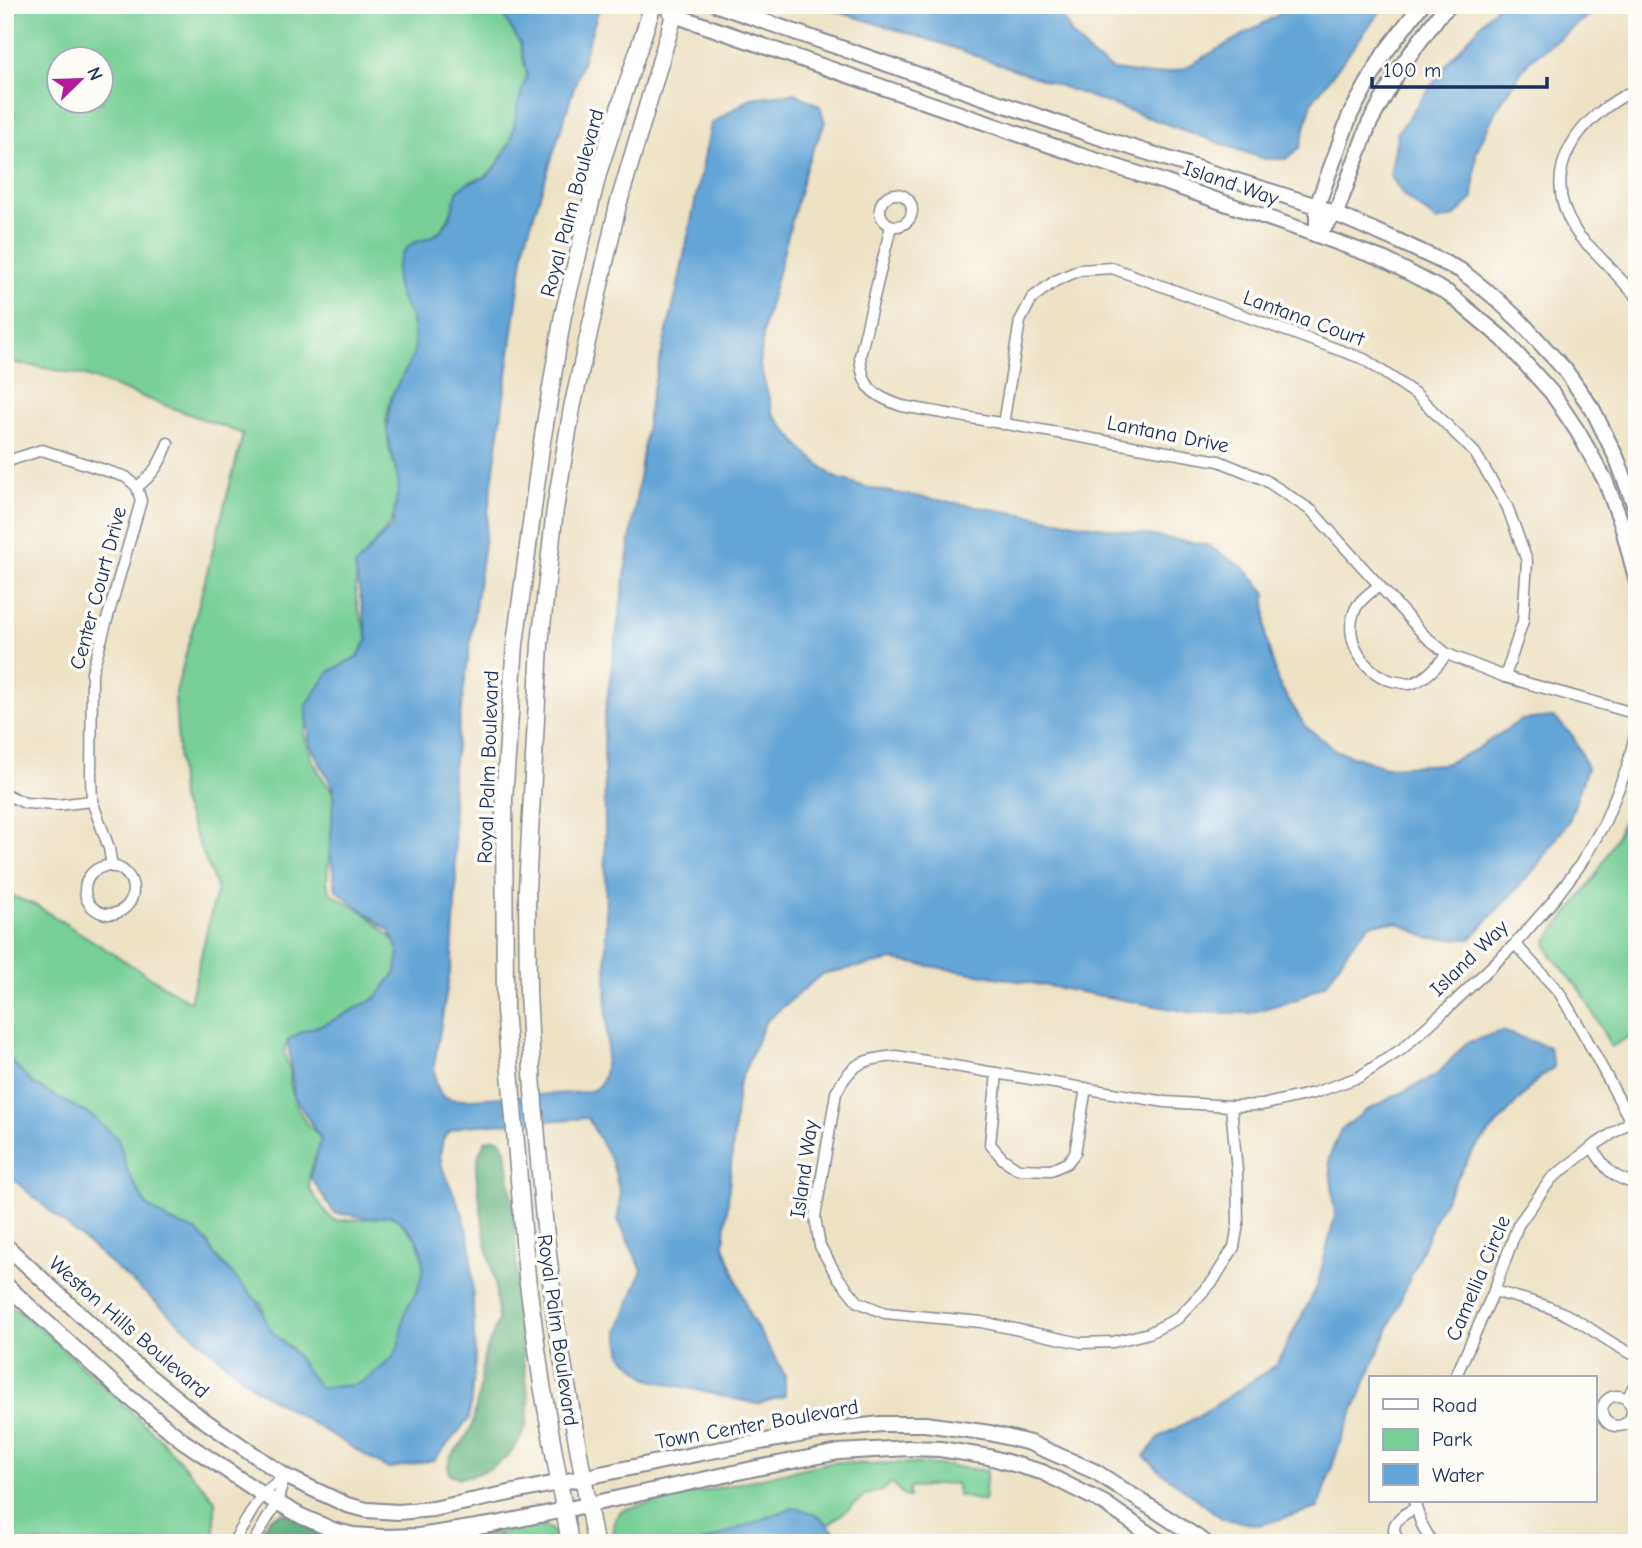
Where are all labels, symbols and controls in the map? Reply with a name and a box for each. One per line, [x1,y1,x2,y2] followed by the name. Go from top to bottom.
[46,46,116,116] north arrow
[1372,46,1548,90] scale bar
[1383,58,1441,82] text: 100 m
[82,64,107,84] text: N
[535,106,609,300] street label: Royal Palm Boulevard
[1180,156,1282,211] street label: Island Way
[1240,285,1369,351] street label: Lantana Court
[1105,410,1231,458] street label: Lantana Drive
[65,504,131,672] street label: Center Court Drive
[473,670,503,864] street label: Royal Palm Boulevard
[1425,915,1513,1001] street label: Island Way
[785,1118,823,1220] street label: Island Way
[1441,1212,1515,1344] street label: Camellia Circle
[533,1233,583,1427] street label: Royal Palm Boulevard
[44,1251,214,1403] street label: Weston Hills Boulevard
[1369,1376,1596,1502] legend
[1432,1393,1477,1417] text: Road
[654,1394,860,1454] street label: Town Center Boulevard
[1432,1427,1472,1451] text: Park
[1432,1463,1485,1487] text: Water

